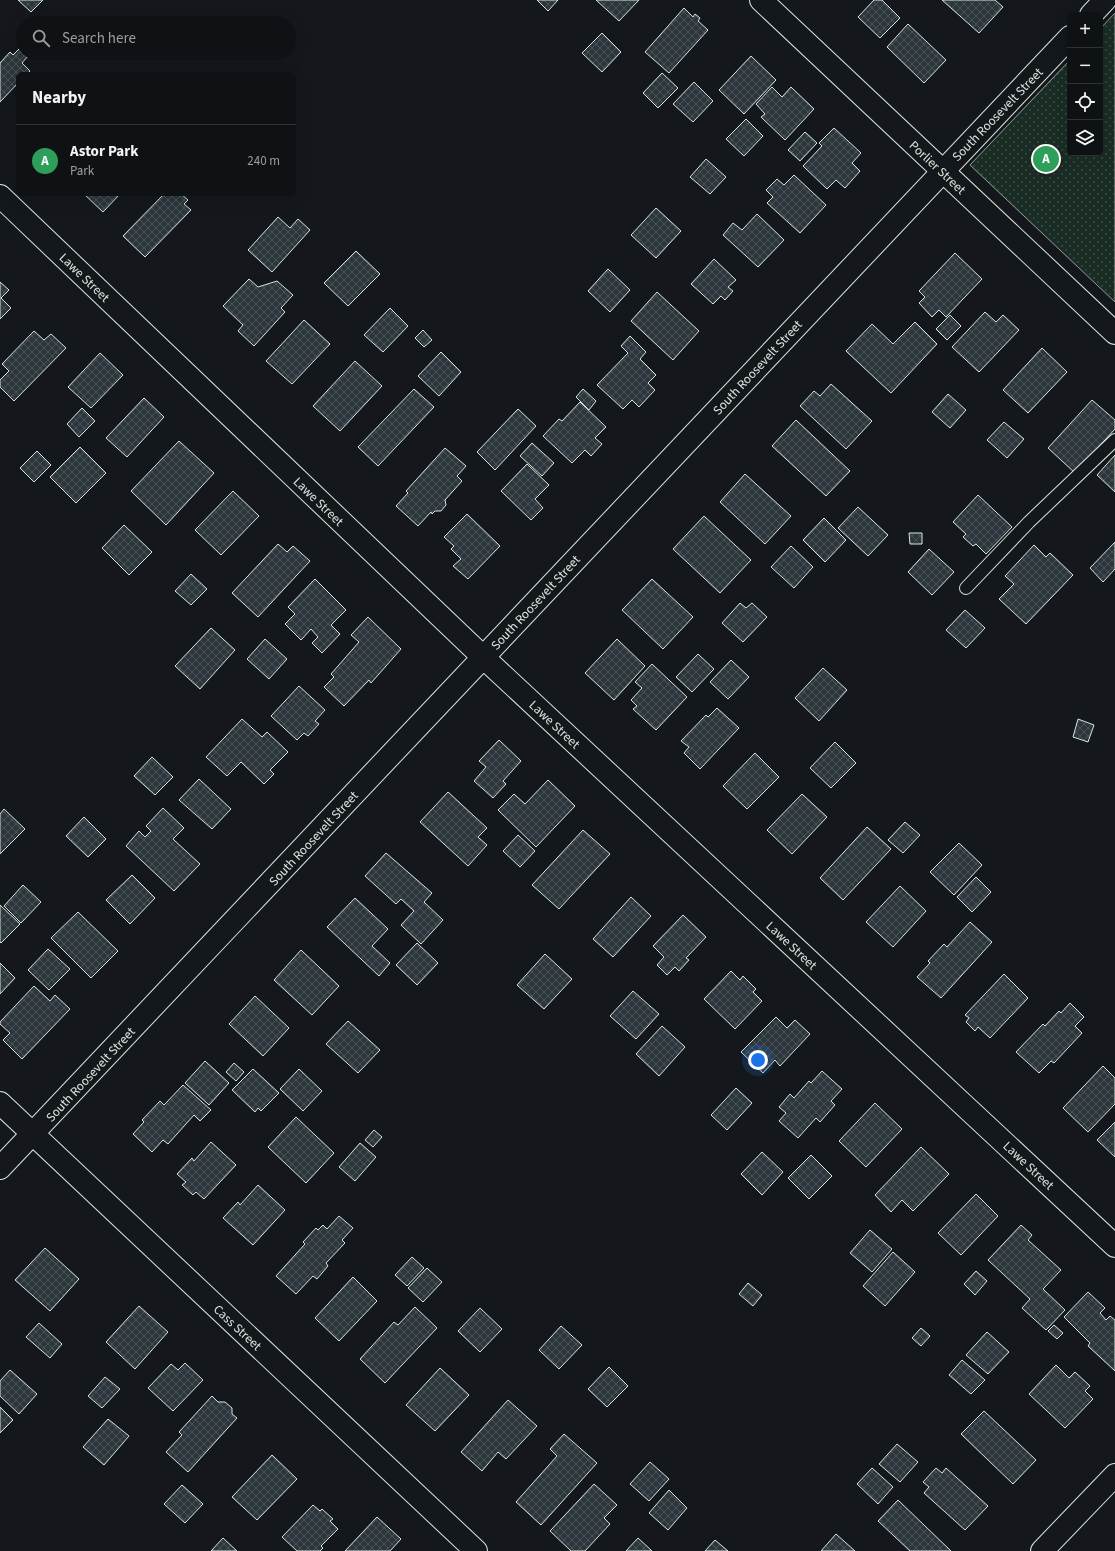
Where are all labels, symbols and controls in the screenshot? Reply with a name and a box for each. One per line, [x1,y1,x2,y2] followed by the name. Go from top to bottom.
[1067,12,1103,156] map controls
[1067,12,1103,48] button: +
[16,16,296,60] search box
[30,27,52,49] icon: search
[62,28,136,49] text: Search here
[1067,48,1103,84] button: −
[948,63,1048,165] street label: South Roosevelt Street
[1067,84,1103,120] button: locate
[32,86,86,110] text: Nearby
[1067,120,1103,156] button: layers
[905,137,970,199] street label: Porlier Street
[70,141,138,162] text: Astor Park
[1033,144,1059,174] pin: A
[41,152,49,170] text: A
[247,152,280,170] text: 240 m
[70,162,94,180] text: Park
[55,249,114,307] street label: Lawe Street
[709,316,807,419] street label: South Roosevelt Street
[289,473,348,531] street label: Lawe Street
[487,551,585,654] street label: South Roosevelt Street
[525,696,584,753] street label: Lawe Street
[265,787,363,890] street label: South Roosevelt Street
[762,917,821,974] street label: Lawe Street
[42,1023,140,1126] street label: South Roosevelt Street
[748,1050,768,1070] your location
[999,1137,1058,1194] street label: Lawe Street
[209,1301,266,1355] street label: Cass Street

